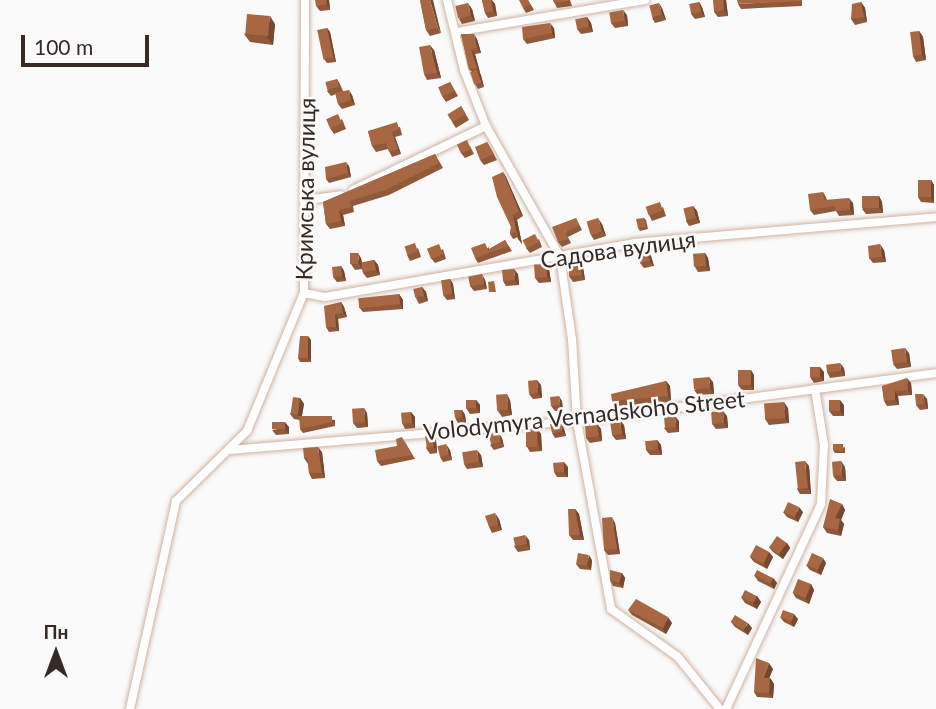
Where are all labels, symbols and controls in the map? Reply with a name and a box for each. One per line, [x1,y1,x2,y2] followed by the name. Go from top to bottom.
[24,21,152,65] scale bar
[34,34,93,59] text: 100 m
[290,97,320,281] street label: Кримська вулиця
[539,224,697,274] street label: Садова вулиця
[421,384,747,446] street label: Volodymyra Vernadskoho Street
[21,618,91,688] north arrow
[44,620,68,643] text: Пн

